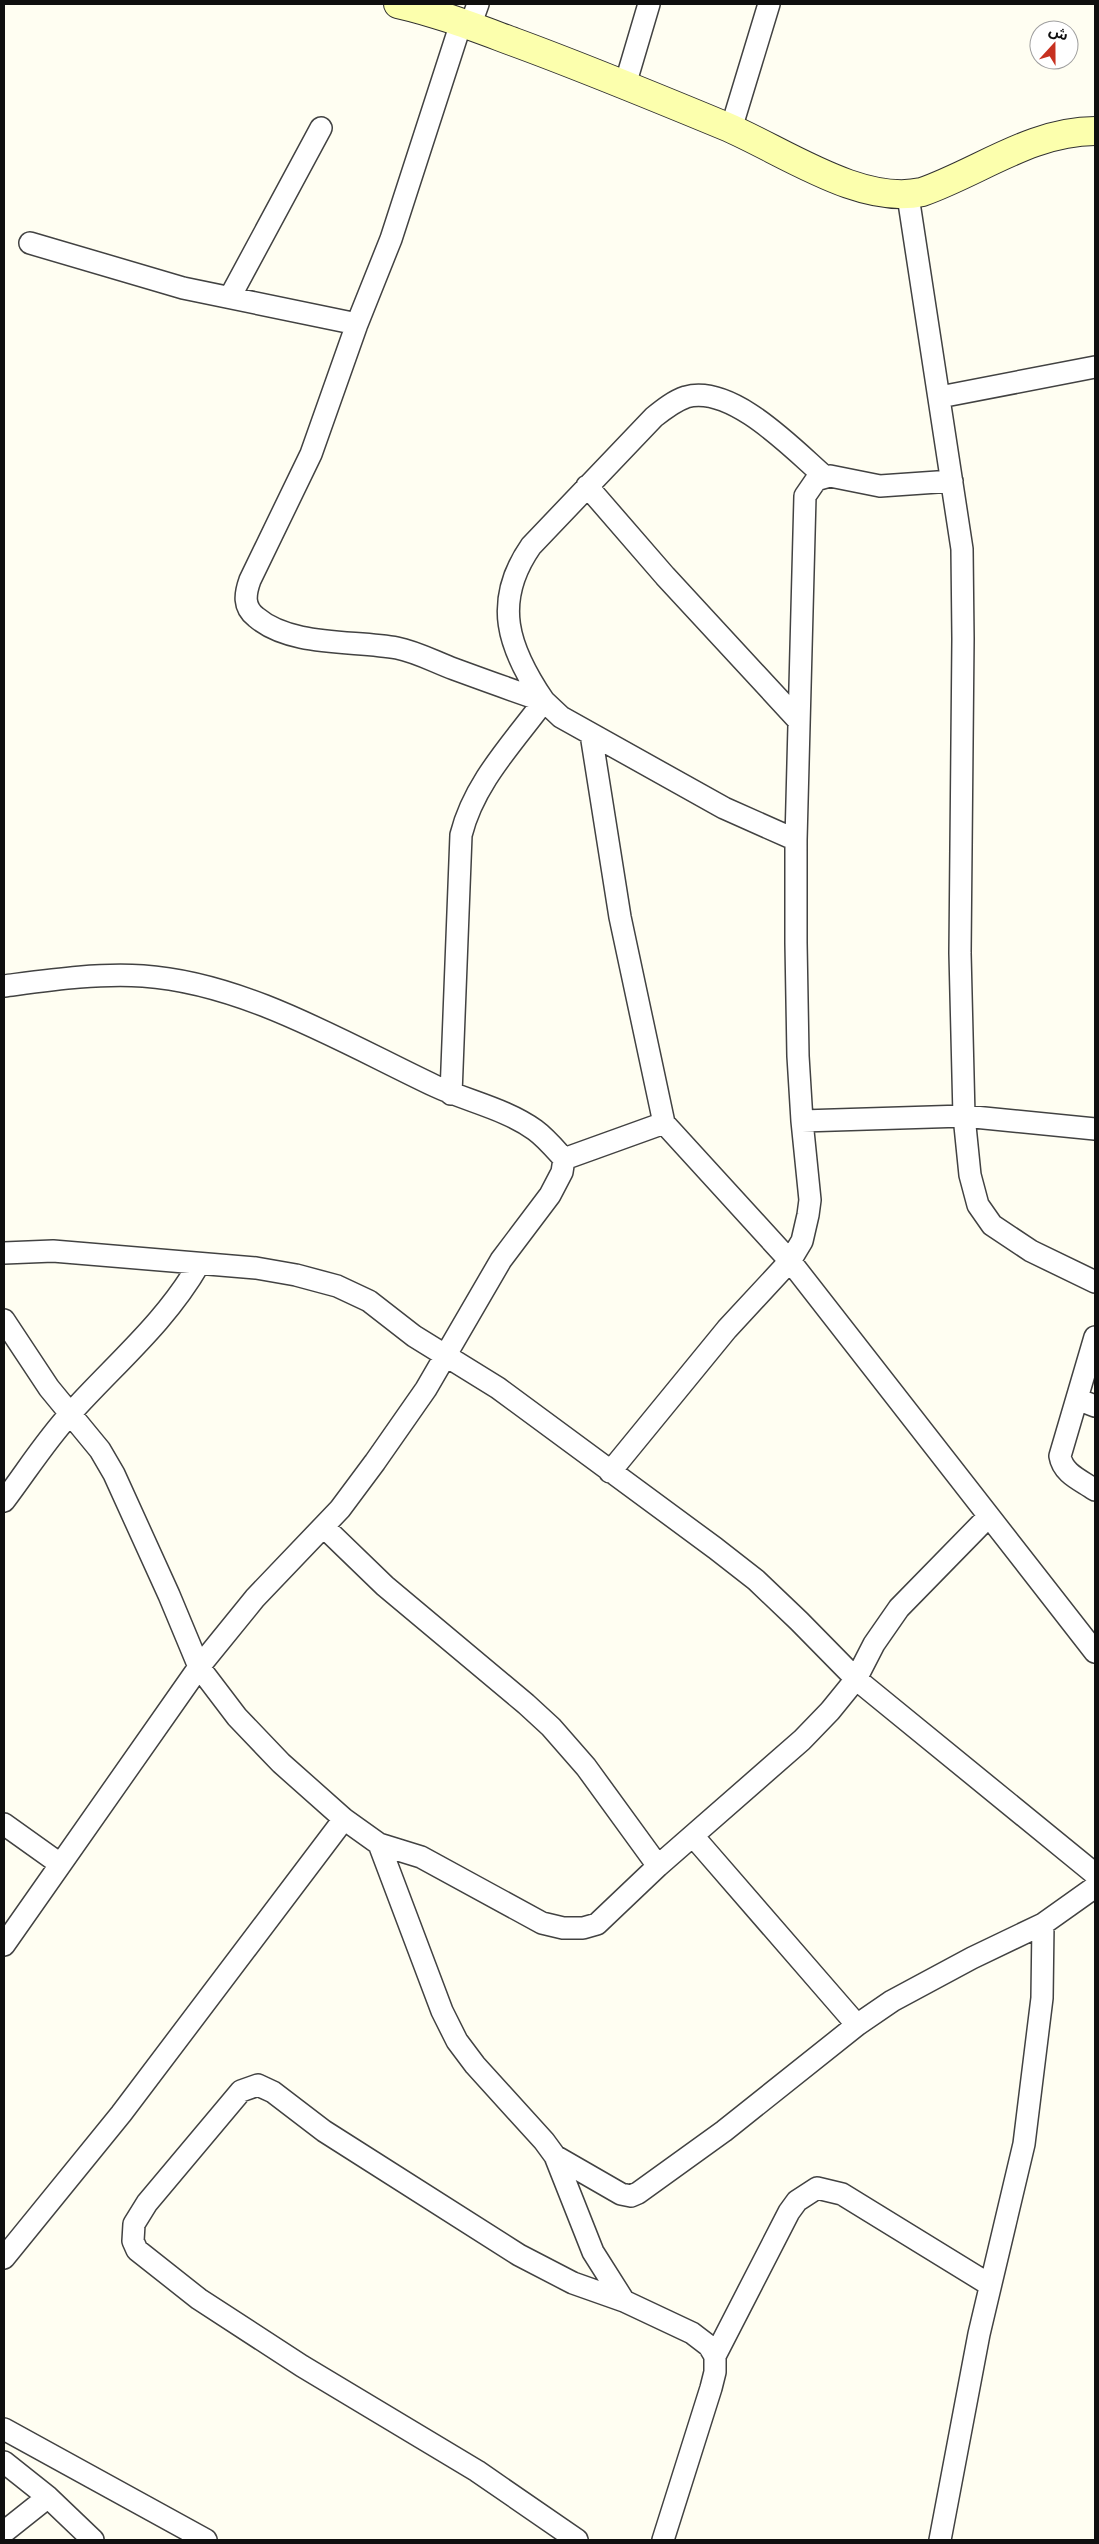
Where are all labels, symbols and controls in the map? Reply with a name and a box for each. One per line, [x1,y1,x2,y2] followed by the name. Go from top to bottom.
[1029,20,1079,70] north arrow
[1046,20,1071,46] text: ش

